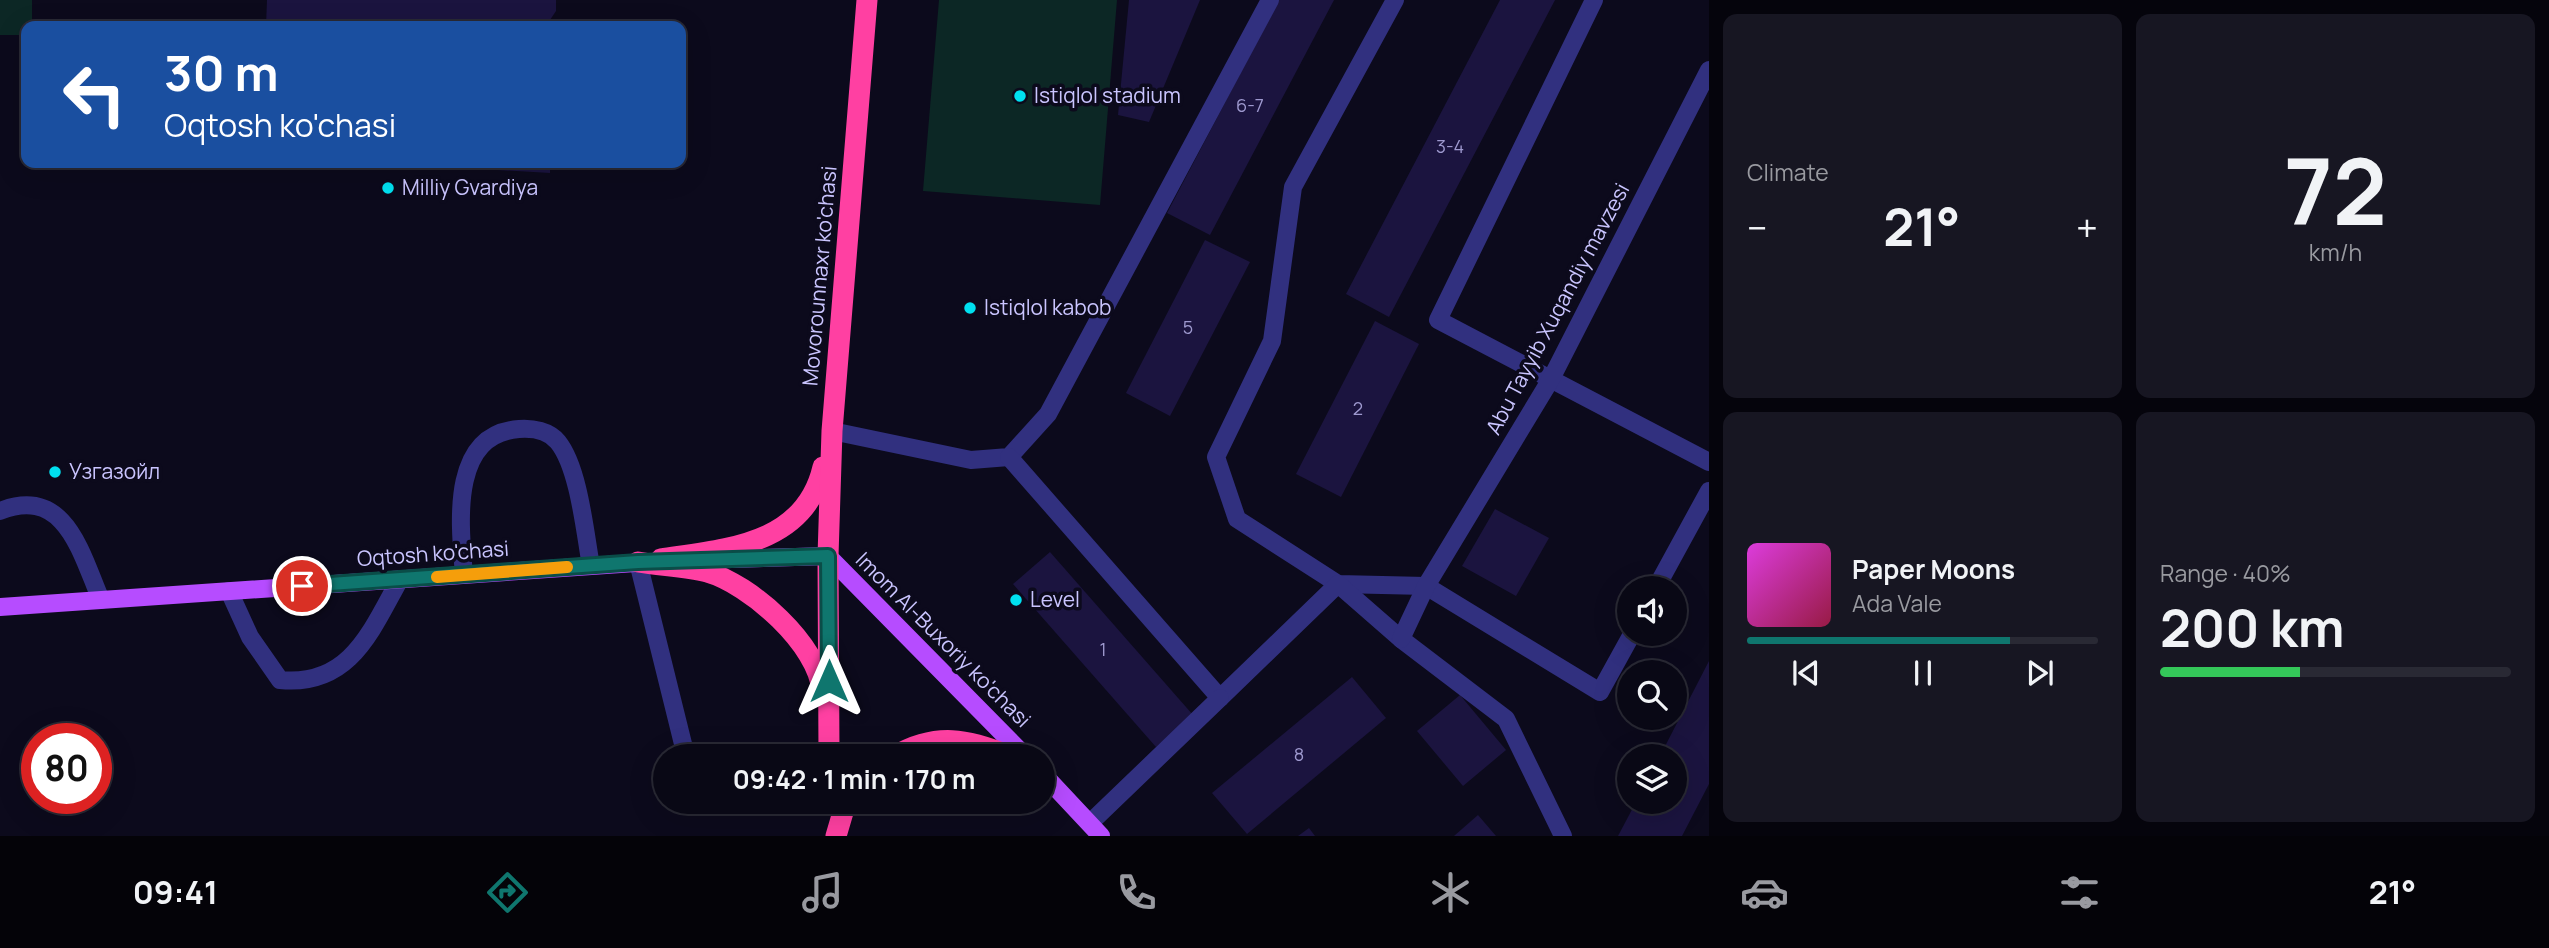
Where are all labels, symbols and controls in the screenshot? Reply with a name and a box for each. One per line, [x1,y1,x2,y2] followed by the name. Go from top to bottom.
[164,39,279,106] text: 30 m
[49,49,140,140] icon: left
[1034,81,1181,109] place label: Istiqlol stadium
[1012,88,1028,104] marker: Istiqlol stadium
[1236,93,1264,117] house number: 6-7
[164,103,396,147] text: Oqtosh ko'chasi
[2284,128,2387,252] text: 72
[1436,134,1464,158] house number: 3-4
[1747,156,1829,188] text: Climate
[795,165,843,387] street label: Movorounnaxr ko'chasi
[402,173,538,201] place label: Milliy Gvardiya
[1479,178,1635,439] street label: Abu Tayyib Xuqandiy mavzesi
[380,180,396,196] marker: Milliy Gvardiya
[1883,191,1960,262] text: 21°
[1747,201,1768,253] text: −
[2076,201,2098,253] text: +
[2309,236,2362,268] text: km/h
[984,293,1111,321] place label: Istiqlol kabob
[962,300,978,316] marker: Istiqlol kabob
[1183,315,1193,339] house number: 5
[1353,396,1363,420] house number: 2
[69,457,160,485] place label: Узгазойл
[47,464,63,480] marker: Узгазойл
[356,534,510,572] street label: Oqtosh ko'chasi
[850,546,1037,733] street label: Imom Al-Buxoriy ko'chasi
[1852,551,2015,587] text: Paper Moons
[272,556,332,616] pin
[2160,557,2291,589] text: Range · 40%
[283,567,321,605] icon: arrive
[1617,576,1687,814] map controls
[1617,576,1687,646] button: sound
[1030,585,1080,613] place label: Level
[1852,587,1942,619] text: Ada Vale
[1008,592,1024,608] marker: Level
[2160,592,2345,663] text: 200 km
[1099,637,1107,661] house number: 1
[792,644,866,718] position arrow
[1787,654,1825,692] icon: previous
[1904,654,1942,692] icon: pause
[2021,654,2059,692] icon: next
[1617,660,1687,730] button: search
[21,723,112,814] speed limit sign: 80
[1294,742,1304,766] house number: 8
[1617,744,1687,814] button: layers
[733,761,975,797] text: 09:42 · 1 min · 170 m
[483,868,532,917] icon: directions
[798,868,847,917] icon: music
[1112,868,1161,917] icon: phone
[1426,868,1475,917] icon: climate
[1740,868,1789,917] icon: car
[2055,868,2104,917] icon: filters
[133,870,218,914] text: 09:41
[2369,870,2416,914] text: 21°

